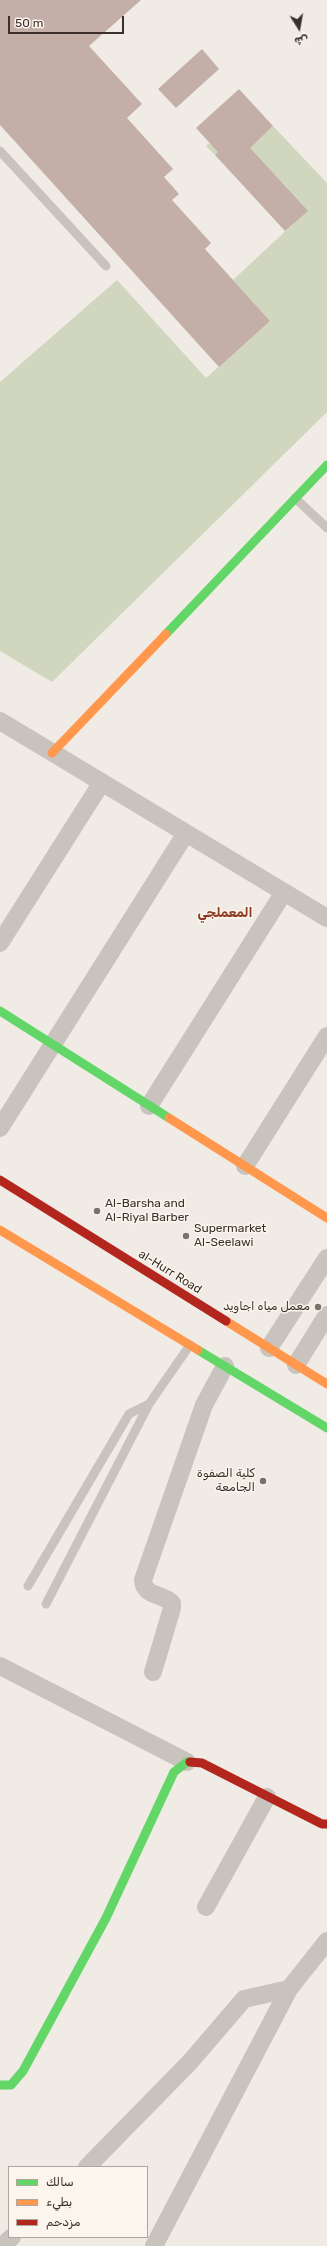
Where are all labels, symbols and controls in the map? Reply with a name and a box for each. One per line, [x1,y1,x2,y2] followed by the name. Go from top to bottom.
[10,8,126,34] scale bar
[279,8,319,48] north arrow
[15,16,43,30] text: 50 m
[293,33,309,48] text: ش
[197,905,253,921] district label: المعملجي
[105,1197,189,1225] place label: Al-Barsha and Al-Riyal Barber
[92,1206,102,1216] marker: Al-Barsha and Al-Riyal Barber
[194,1222,266,1250] place label: Supermarket Al-Seelawi
[181,1231,191,1241] marker: Supermarket Al-Seelawi
[136,1247,204,1297] street label: al-Hurr Road
[223,1300,310,1314] place label: معمل مياه اجاويد
[313,1302,323,1312] marker: معمل مياه اجاويد
[197,1467,255,1495] place label: كلية الصفوة الجامعة
[258,1476,268,1486] marker: كلية الصفوة الجامعة
[8,2166,148,2238] legend
[46,2175,74,2189] text: سالك
[46,2195,72,2209] text: بطيء
[46,2215,80,2229] text: مزدحم

